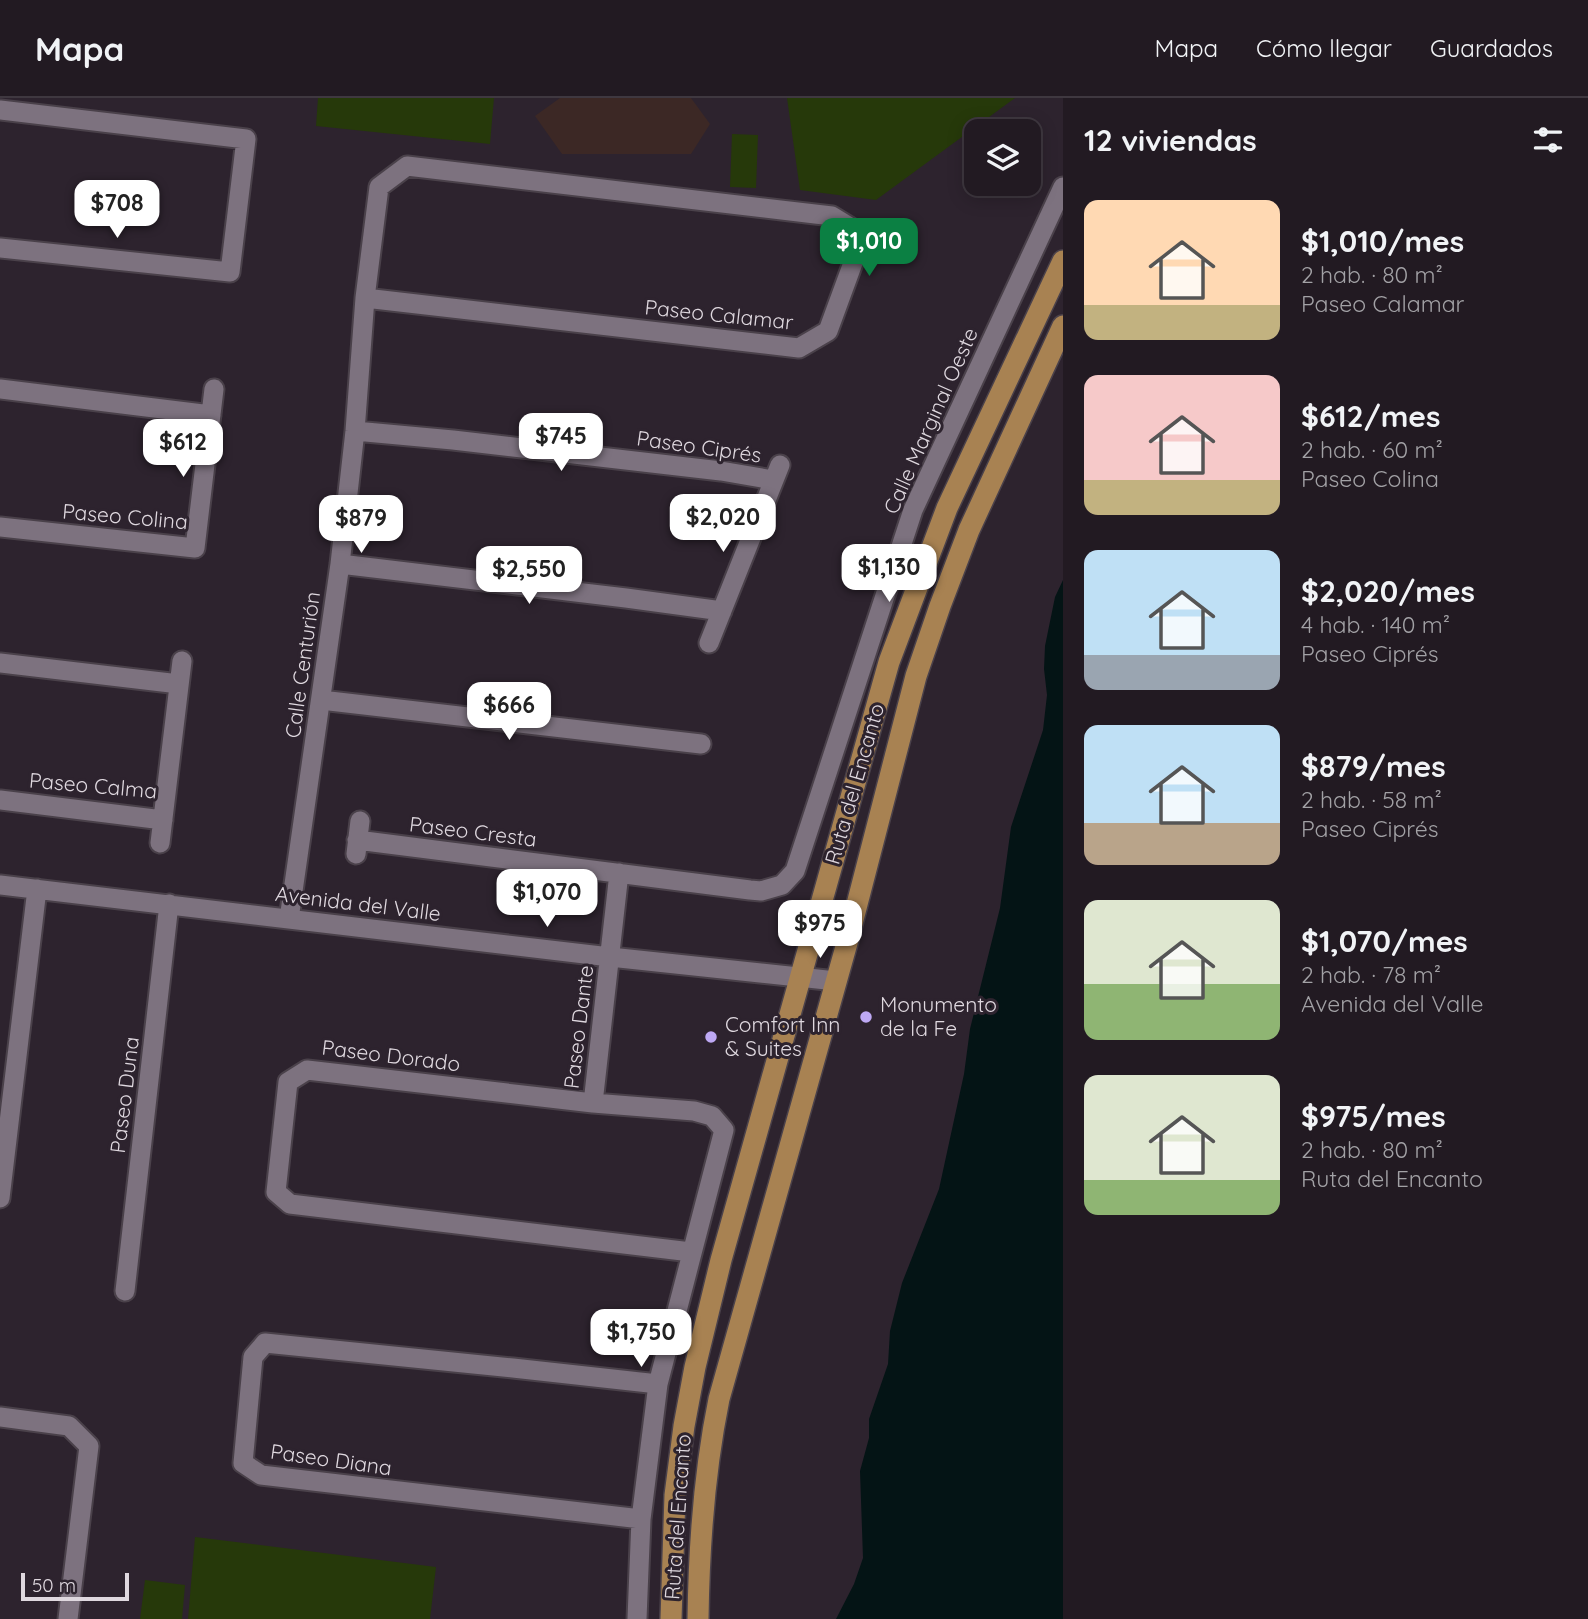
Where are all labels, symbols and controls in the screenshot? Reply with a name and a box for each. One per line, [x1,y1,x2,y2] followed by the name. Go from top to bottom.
[35,28,124,69] text: Mapa
[1155,33,1218,63] text: Mapa
[1256,33,1392,63] text: Cómo llegar
[1430,33,1553,63] text: Guardados
[964,119,1041,196] map controls
[964,119,1041,196] button: layers
[1084,121,1257,159] text: 12 viviendas
[1529,121,1567,159] icon: filters
[76,180,158,240] pin: $708
[90,188,144,217] text: $708
[812,218,926,278] pin: $1,010
[1301,222,1464,260] text: $1,010/mes
[836,226,902,255] text: $1,010
[1140,228,1224,312] icon: home
[1301,260,1443,289] text: 2 hab. · 80 m²
[1301,289,1464,318] text: Paseo Calamar
[644,293,795,335] street label: Paseo Calamar
[877,323,983,518] street label: Calle Marginal Oeste
[1301,397,1441,435] text: $612/mes
[1140,403,1224,487] icon: home
[520,414,602,473] pin: $745
[142,420,224,479] pin: $612
[535,421,587,450] text: $745
[635,424,763,468] street label: Paseo Ciprés
[159,427,207,456] text: $612
[1301,435,1443,464] text: 2 hab. · 60 m²
[1301,464,1439,493] text: Paseo Colina
[666,494,780,554] pin: $2,020
[320,496,402,555] pin: $879
[61,498,189,534] street label: Paseo Colina
[686,502,760,531] text: $2,020
[335,503,387,532] text: $879
[832,545,946,604] pin: $1,130
[472,546,586,606] pin: $2,550
[858,552,920,581] text: $1,130
[492,554,566,583] text: $2,550
[1301,572,1475,610] text: $2,020/mes
[1140,578,1224,662] icon: home
[279,590,325,740] street label: Calle Centurión
[1301,610,1450,639] text: 4 hab. · 140 m²
[1301,639,1439,668] text: Paseo Ciprés
[468,682,550,742] pin: $666
[483,690,535,719] text: $666
[819,700,889,867] street label: Ruta del Encanto
[1301,747,1446,785] text: $879/mes
[1140,753,1224,837] icon: home
[28,766,158,804] street label: Paseo Calma
[1301,785,1442,814] text: 2 hab. · 58 m²
[408,810,538,852] street label: Paseo Cresta
[1301,814,1439,843] text: Paseo Ciprés
[490,870,604,929] pin: $1,070
[513,877,581,906] text: $1,070
[274,880,442,926] street label: Avenida del Valle
[779,900,861,960] pin: $975
[794,908,846,937] text: $975
[1301,922,1468,960] text: $1,070/mes
[1140,928,1224,1012] icon: home
[1301,960,1441,989] text: 2 hab. · 78 m²
[558,964,598,1090] street label: Paseo Dante
[1301,989,1483,1018] text: Avenida del Valle
[880,991,997,1041] place label: Monumento de la Fe
[858,1009,874,1025] marker: Monumento de la Fe
[725,1011,840,1061] place label: Comfort Inn & Suites
[703,1029,719,1045] marker: Comfort Inn & Suites
[320,1034,462,1076] street label: Paseo Dorado
[104,1035,144,1155] street label: Paseo Duna
[1301,1097,1446,1135] text: $975/mes
[1140,1103,1224,1187] icon: home
[1301,1135,1443,1164] text: 2 hab. · 80 m²
[1301,1164,1483,1193] text: Ruta del Encanto
[584,1310,698,1369] pin: $1,750
[607,1317,676,1346] text: $1,750
[658,1433,696,1601] street label: Ruta del Encanto
[269,1438,394,1480] street label: Paseo Diana
[21,1570,130,1602] scale bar
[32,1573,76,1597] text: 50 m

